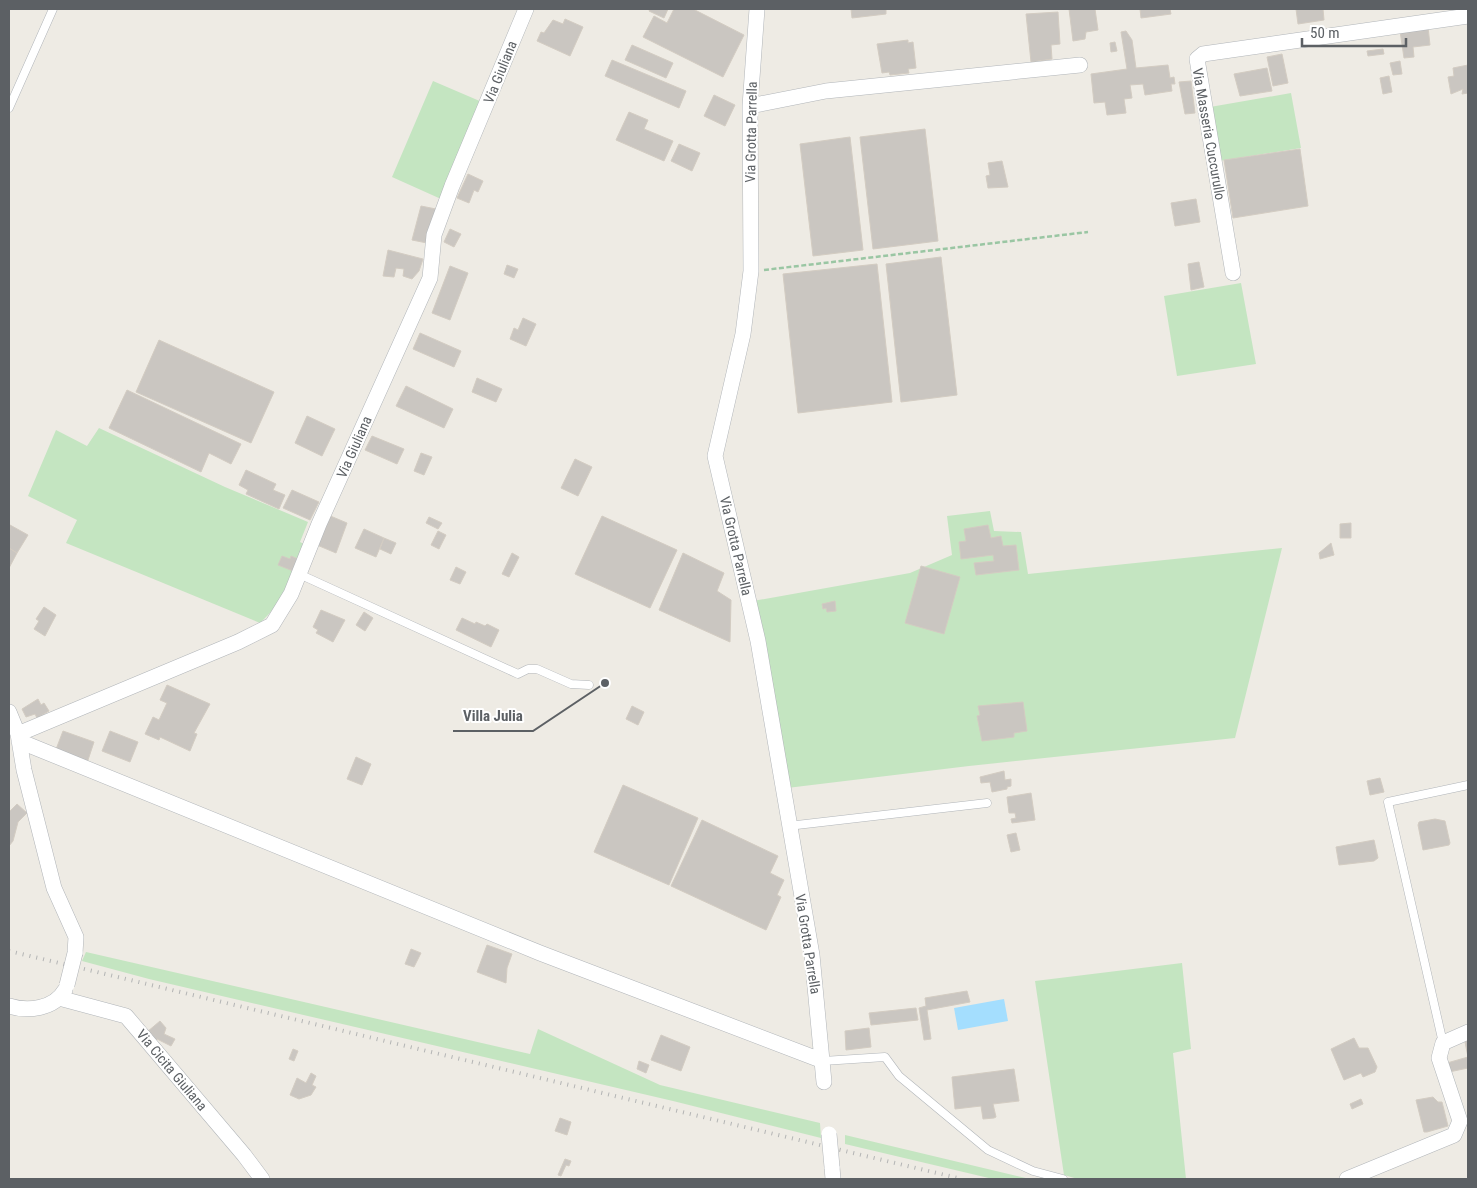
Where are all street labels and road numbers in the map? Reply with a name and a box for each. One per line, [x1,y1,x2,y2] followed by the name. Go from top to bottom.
[480,38,520,106] street label: Via Giuliana
[1189,67,1229,201] street label: Via Masseria Cuccurullo
[742,81,760,183] street label: Via Grotta Parrella
[333,414,375,480] street label: Via Giuliana
[717,495,755,597] street label: Via Grotta Parrella
[792,893,824,995] street label: Via Grotta Parrella
[133,1026,211,1114] street label: Via Cicita Giuliana

